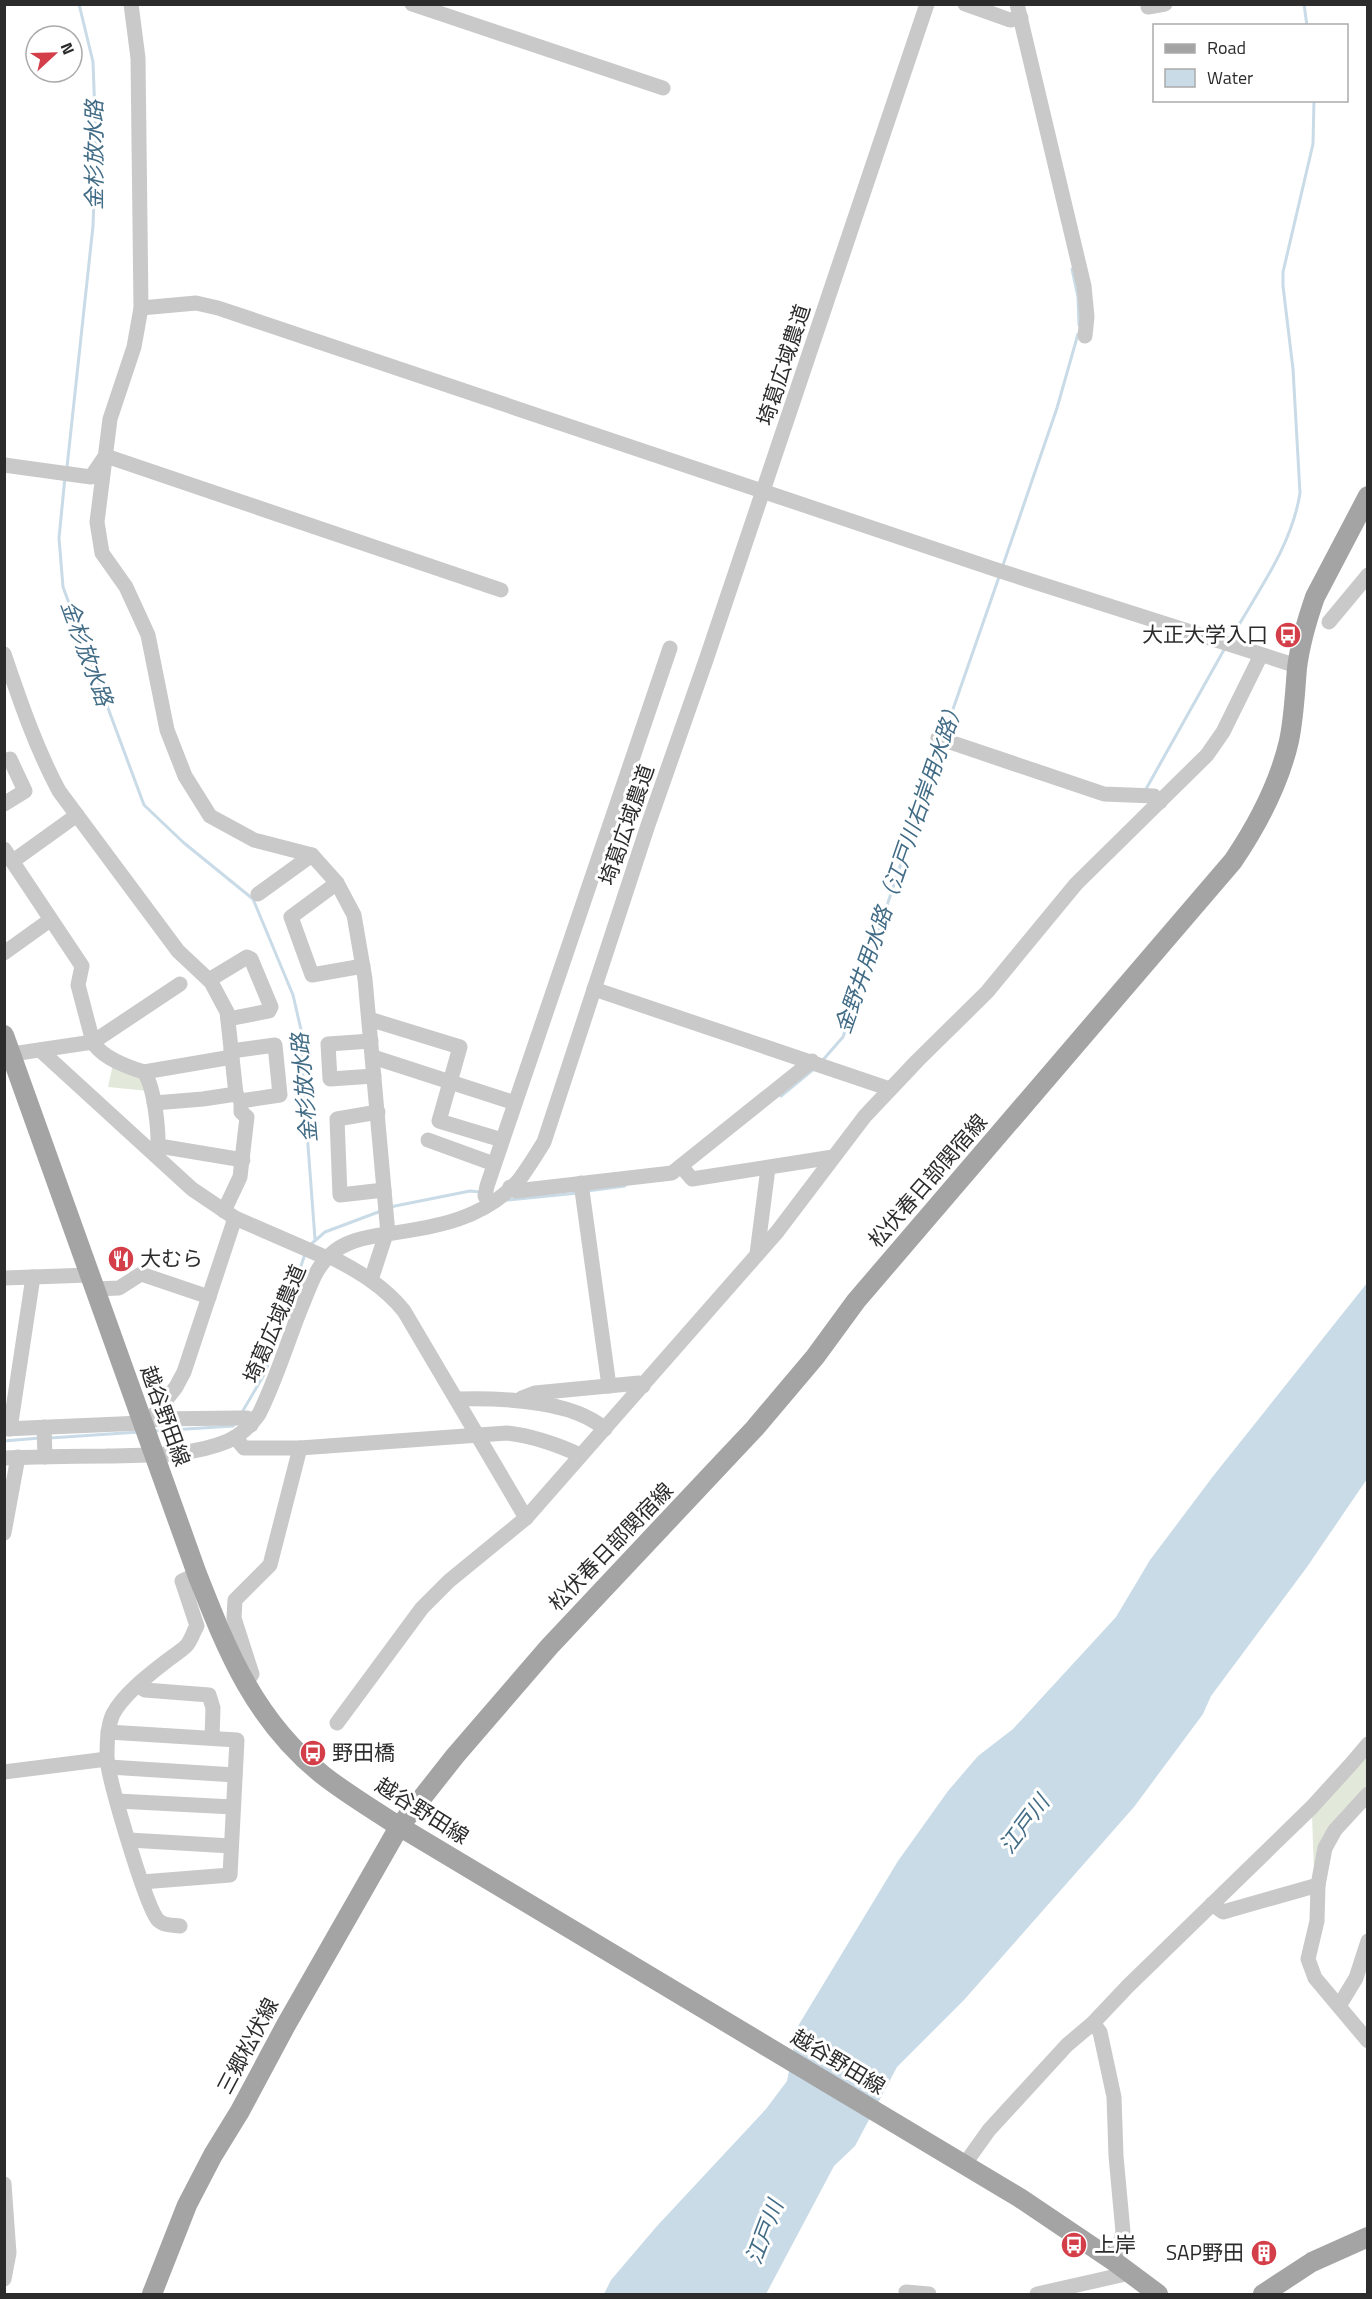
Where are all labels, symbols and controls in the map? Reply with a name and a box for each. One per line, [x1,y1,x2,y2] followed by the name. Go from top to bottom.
[24,24,84,84] north arrow
[1153,24,1348,102] legend
[1207,34,1246,61] text: Road
[55,39,81,58] text: N
[1207,64,1253,91] text: Water
[77,98,111,210] water label: 金杉放水路
[748,300,818,430] street label: 埼葛広域農道
[52,595,122,712] water label: 金杉放水路
[1142,618,1268,650] place label: 大正大学入口
[1273,620,1303,650] bus stop icon: 大正大学入口
[826,694,972,1038] water label: 金野井用水路（江戸川右岸用水路）
[590,760,662,889] street label: 埼葛広域農道
[282,1030,326,1144] water label: 金杉放水路
[860,1106,994,1254] street label: 松伏春日部関宿線
[140,1242,203,1274] place label: 大むら
[106,1244,136,1274] restaurant icon: 大むら
[235,1259,313,1388] street label: 埼葛広域農道
[133,1361,199,1470] street label: 越谷野田線
[540,1475,680,1618] street label: 松伏春日部関宿線
[332,1736,395,1768] place label: 野田橋
[298,1738,328,1768] bus stop icon: 野田橋
[370,1769,476,1852] street label: 越谷野田線
[991,1786,1059,1861] water label: 江戸川
[208,1992,286,2099] street label: 三郷松伏線
[785,2020,892,2102] street label: 越谷野田線
[736,2193,792,2269] water label: 江戸川
[1094,2228,1136,2260] place label: 上岸
[1059,2230,1089,2260] bus stop icon: 上岸
[1166,2236,1244,2268] place label: SAP野田
[1249,2238,1279,2268] building icon: SAP野田

